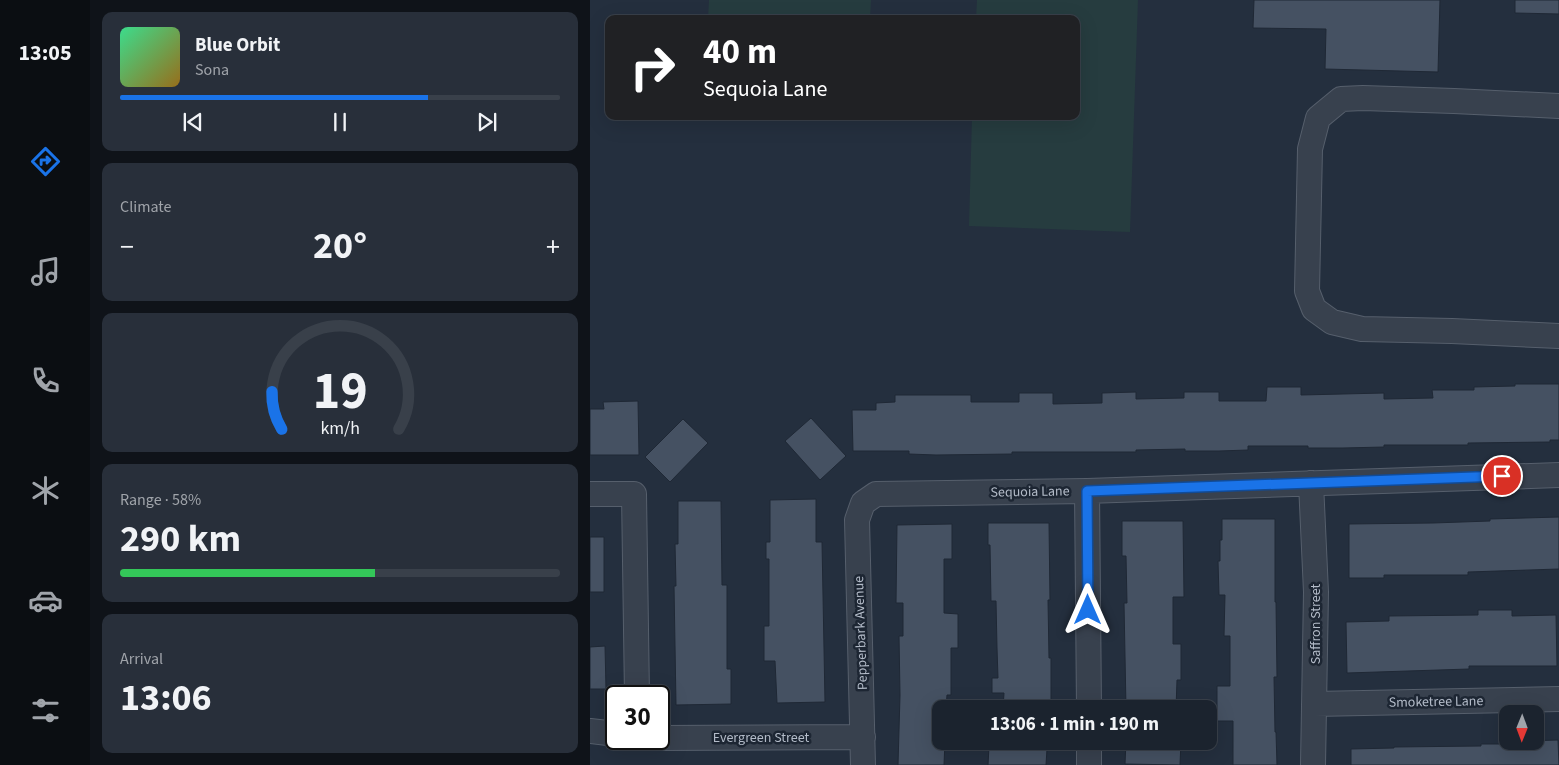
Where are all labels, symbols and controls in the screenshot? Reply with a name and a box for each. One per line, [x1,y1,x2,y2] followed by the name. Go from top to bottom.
[703,27,777,77] text: 40 m
[195,32,280,59] text: Blue Orbit
[620,35,685,100] icon: right
[18,37,72,69] text: 13:05
[195,59,229,81] text: Sona
[703,73,827,105] text: Sequoia Lane
[179,108,207,136] icon: previous
[326,108,354,136] icon: pause
[473,108,501,136] icon: next
[28,144,63,179] icon: directions
[120,196,171,218] text: Climate
[313,219,367,273] text: 20°
[120,227,134,267] text: −
[546,227,560,267] text: +
[28,254,63,289] icon: music
[313,355,367,429] text: 19
[28,363,63,398] icon: phone
[320,416,360,441] text: km/h
[1481,455,1523,497] pin
[1488,462,1516,490] icon: arrive
[28,473,63,508] icon: climate
[990,481,1070,503] street label: Sequoia Lane
[120,489,201,511] text: Range · 58%
[120,512,241,566] text: 290 km
[849,575,873,690] street label: Pepperbark Avenue
[28,583,63,618] icon: car
[1061,583,1113,635] position arrow
[1306,584,1326,664] street label: Saffron Street
[120,648,163,670] text: Arrival
[120,671,212,725] text: 13:06
[605,685,670,750] speed limit sign: 30
[1388,691,1484,713] street label: Smoketree Lane
[28,693,63,728] icon: filters
[1499,705,1544,750] north arrow
[1499,705,1544,750] map controls
[990,711,1159,738] text: 13:06 · 1 min · 190 m
[713,728,810,748] street label: Evergreen Street

